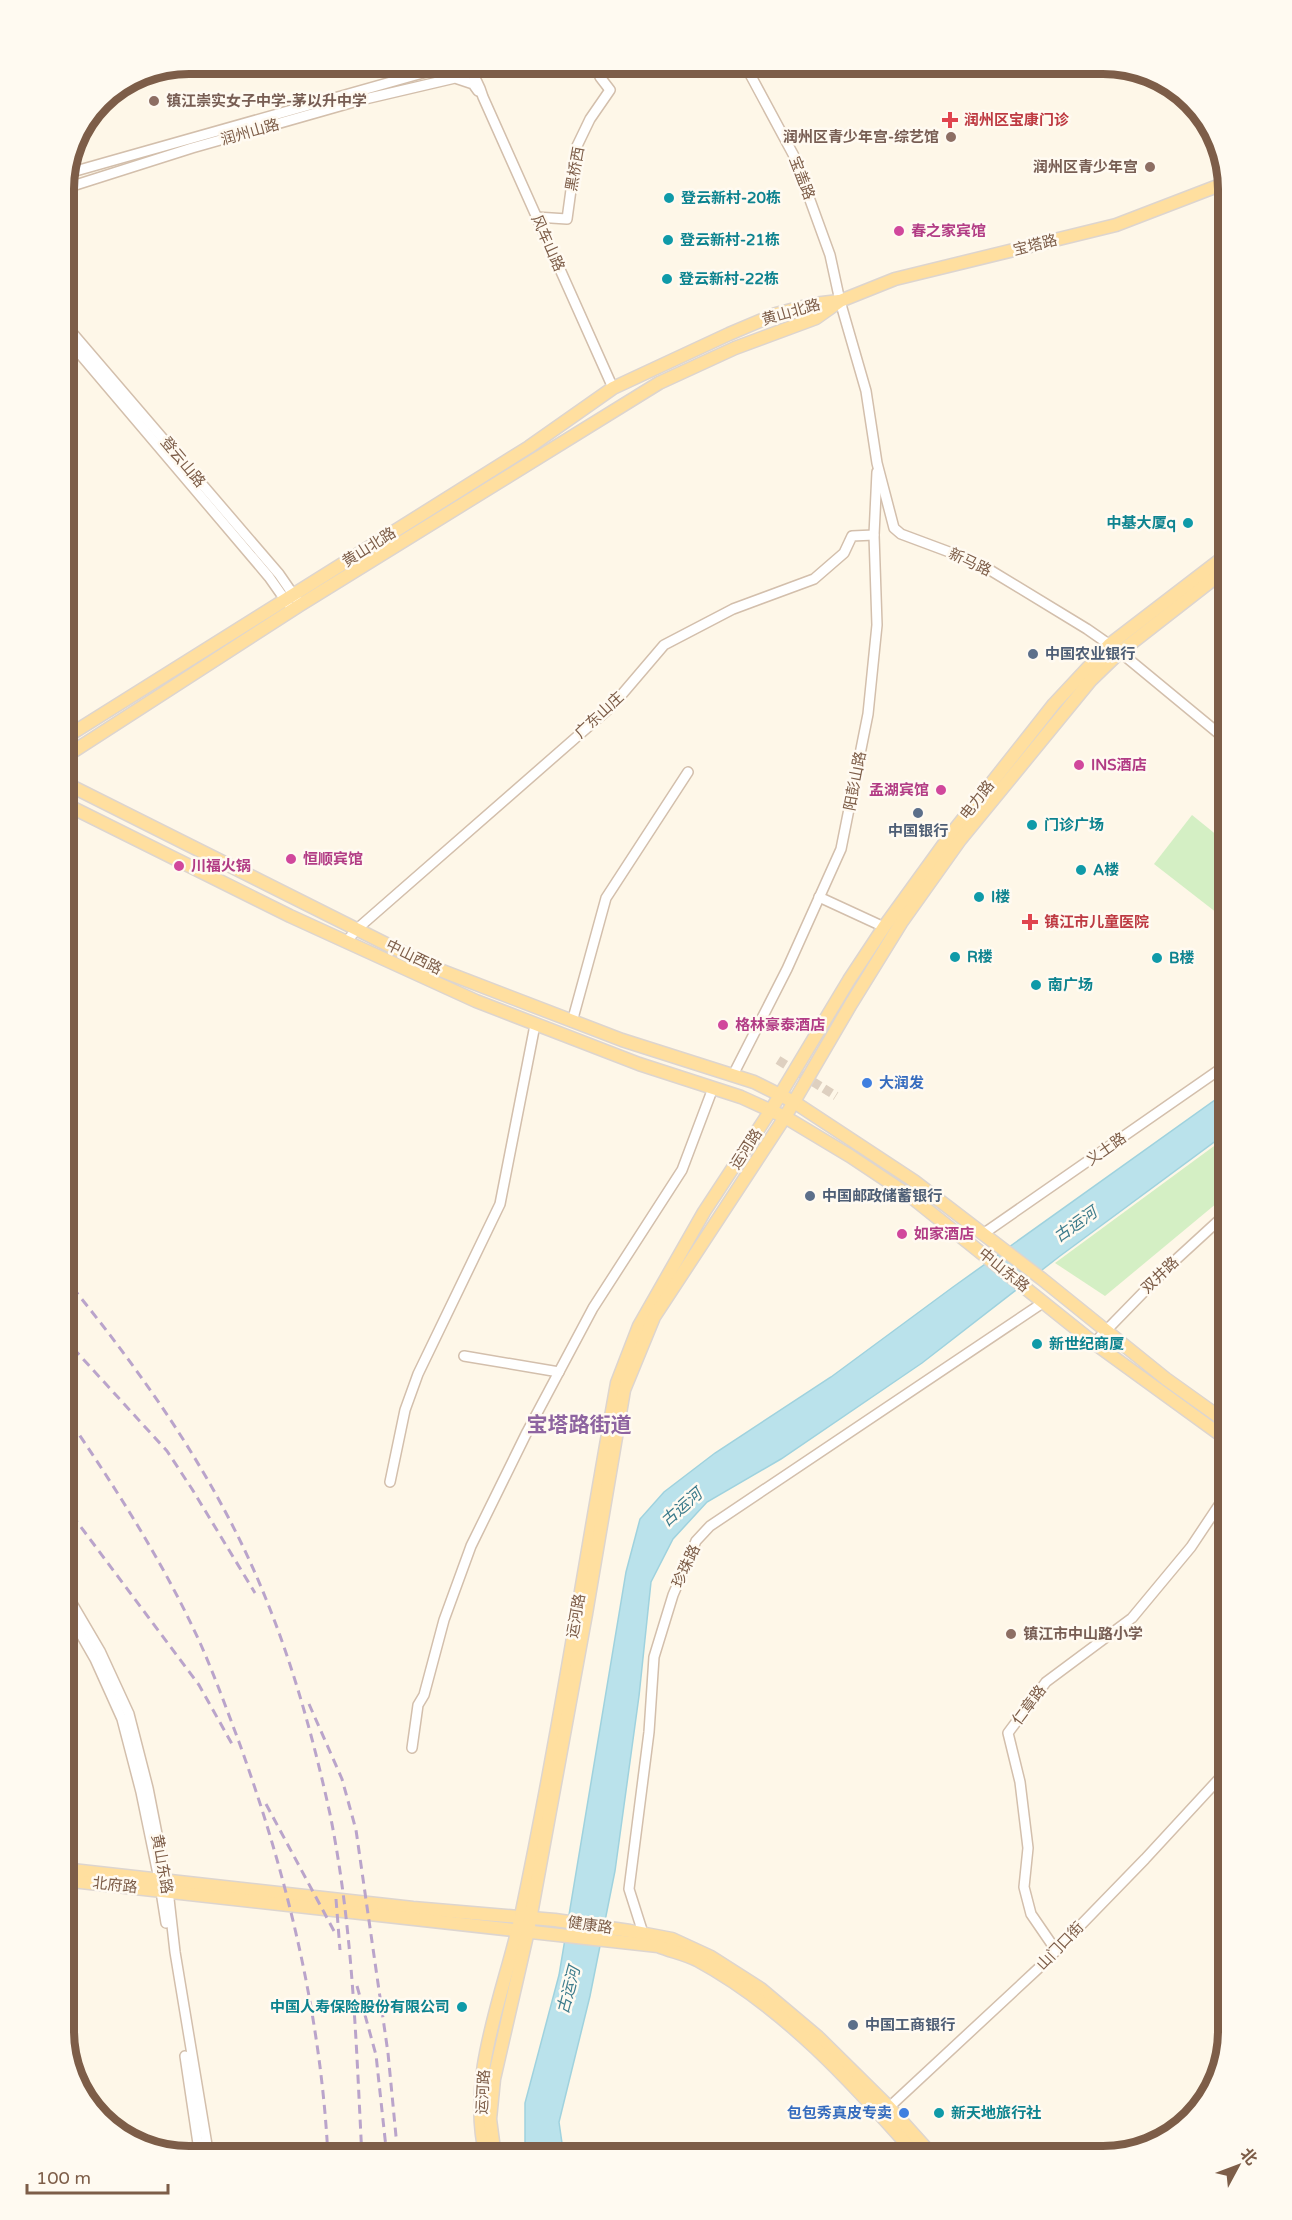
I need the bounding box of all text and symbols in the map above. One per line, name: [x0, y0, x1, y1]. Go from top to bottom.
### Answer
place label: 镇江崇实女子中学-茅以升中学: [166, 92, 367, 110]
marker: 镇江崇实女子中学-茅以升中学: [147, 94, 161, 108]
marker: 润州区宝康门诊: [941, 111, 959, 129]
place label: 润州区宝康门诊: [964, 111, 1070, 129]
street label: 润州山路: [219, 115, 281, 149]
place label: 润州区青少年宫-综艺馆: [783, 128, 939, 146]
marker: 润州区青少年宫-综艺馆: [944, 130, 958, 144]
street label: 黑桥西: [562, 145, 588, 193]
street label: 宝盖路: [786, 154, 818, 202]
place label: 润州区青少年宫: [1033, 158, 1138, 176]
marker: 润州区青少年宫: [1143, 160, 1157, 174]
place label: 登云新村-20栋: [681, 189, 781, 207]
marker: 登云新村-20栋: [662, 191, 676, 205]
street label: 风车山路: [528, 212, 568, 274]
place label: 春之家宾馆: [911, 222, 986, 240]
marker: 春之家宾馆: [892, 224, 906, 238]
place label: 登云新村-21栋: [680, 231, 780, 249]
street label: 宝塔路: [1011, 231, 1059, 259]
marker: 登云新村-21栋: [661, 233, 675, 247]
place label: 登云新村-22栋: [679, 270, 779, 288]
marker: 登云新村-22栋: [660, 272, 674, 286]
street label: 黄山北路: [760, 295, 822, 329]
street label: 登云山路: [157, 433, 209, 491]
place label: 中基大厦q: [1107, 514, 1176, 533]
marker: 中基大厦q: [1181, 516, 1195, 530]
street label: 黄山北路: [339, 523, 399, 571]
street label: 新马路: [946, 544, 994, 580]
place label: 中国农业银行: [1045, 645, 1135, 663]
marker: 中国农业银行: [1026, 647, 1040, 661]
street label: 广东山庄: [571, 688, 627, 742]
street label: 阳彭山路: [840, 750, 870, 812]
place label: INS酒店: [1091, 756, 1147, 774]
marker: INS酒店: [1072, 758, 1086, 772]
street label: 电力路: [956, 777, 998, 823]
place label: 孟湖宾馆: [869, 781, 929, 799]
marker: 孟湖宾馆: [934, 783, 948, 797]
marker: 中国银行: [911, 806, 925, 820]
place label: 门诊广场: [1044, 816, 1104, 834]
marker: 门诊广场: [1025, 818, 1039, 832]
place label: 中国银行: [888, 822, 948, 840]
place label: 恒顺宾馆: [303, 850, 363, 868]
marker: 恒顺宾馆: [284, 852, 298, 866]
place label: 川福火锅: [191, 857, 251, 875]
marker: 川福火锅: [172, 859, 186, 873]
place label: A楼: [1093, 861, 1119, 879]
marker: A楼: [1074, 863, 1088, 877]
place label: I楼: [991, 888, 1010, 906]
marker: I楼: [972, 890, 986, 904]
marker: 镇江市儿童医院: [1021, 913, 1039, 931]
place label: 镇江市儿童医院: [1044, 913, 1149, 931]
street label: 中山西路: [383, 936, 445, 978]
place label: R楼: [967, 948, 993, 966]
place label: B楼: [1169, 949, 1194, 967]
marker: R楼: [948, 950, 962, 964]
marker: B楼: [1150, 951, 1164, 965]
place label: 南广场: [1048, 976, 1093, 994]
marker: 南广场: [1029, 978, 1043, 992]
place label: 格林豪泰酒店: [735, 1016, 825, 1034]
marker: 格林豪泰酒店: [716, 1018, 730, 1032]
place label: 大润发: [879, 1074, 924, 1092]
marker: 大润发: [860, 1076, 874, 1090]
street label: 运河路: [726, 1125, 766, 1173]
street label: 义土路: [1082, 1129, 1130, 1169]
place label: 中国邮政储蓄银行: [822, 1187, 942, 1205]
marker: 中国邮政储蓄银行: [803, 1189, 817, 1203]
water label: 古运河: [1050, 1201, 1103, 1247]
place label: 如家酒店: [914, 1225, 974, 1243]
marker: 如家酒店: [895, 1227, 909, 1241]
street label: 中山东路: [975, 1244, 1033, 1296]
street label: 双井路: [1138, 1253, 1182, 1297]
place label: 新世纪商厦: [1049, 1335, 1124, 1353]
marker: 新世纪商厦: [1030, 1337, 1044, 1351]
district label: 宝塔路街道: [527, 1413, 632, 1438]
water label: 古运河: [657, 1482, 709, 1531]
street label: 珍珠路: [668, 1542, 704, 1590]
street label: 运河路: [563, 1592, 589, 1640]
place label: 镇江市中山路小学: [1023, 1625, 1143, 1643]
marker: 镇江市中山路小学: [1004, 1627, 1018, 1641]
street label: 仁章路: [1008, 1682, 1050, 1728]
street label: 黄山东路: [148, 1833, 176, 1895]
street label: 北府路: [92, 1874, 138, 1896]
street label: 健康路: [566, 1913, 614, 1937]
street label: 山门口街: [1033, 1918, 1087, 1974]
water label: 古运河: [553, 1962, 586, 2016]
place label: 中国人寿保险股份有限公司: [270, 1998, 450, 2016]
marker: 中国人寿保险股份有限公司: [455, 2000, 469, 2014]
place label: 中国工商银行: [865, 2016, 955, 2034]
marker: 中国工商银行: [846, 2018, 860, 2032]
street label: 运河路: [473, 2069, 493, 2115]
place label: 包包秀真皮专卖: [787, 2104, 892, 2122]
place label: 新天地旅行社: [951, 2104, 1041, 2122]
marker: 包包秀真皮专卖: [897, 2106, 911, 2120]
marker: 新天地旅行社: [932, 2106, 946, 2120]
north arrow: [1208, 2136, 1268, 2196]
text: 北: [1236, 2144, 1261, 2169]
scale bar: [27, 2157, 168, 2195]
text: 100 m: [36, 2167, 91, 2189]

